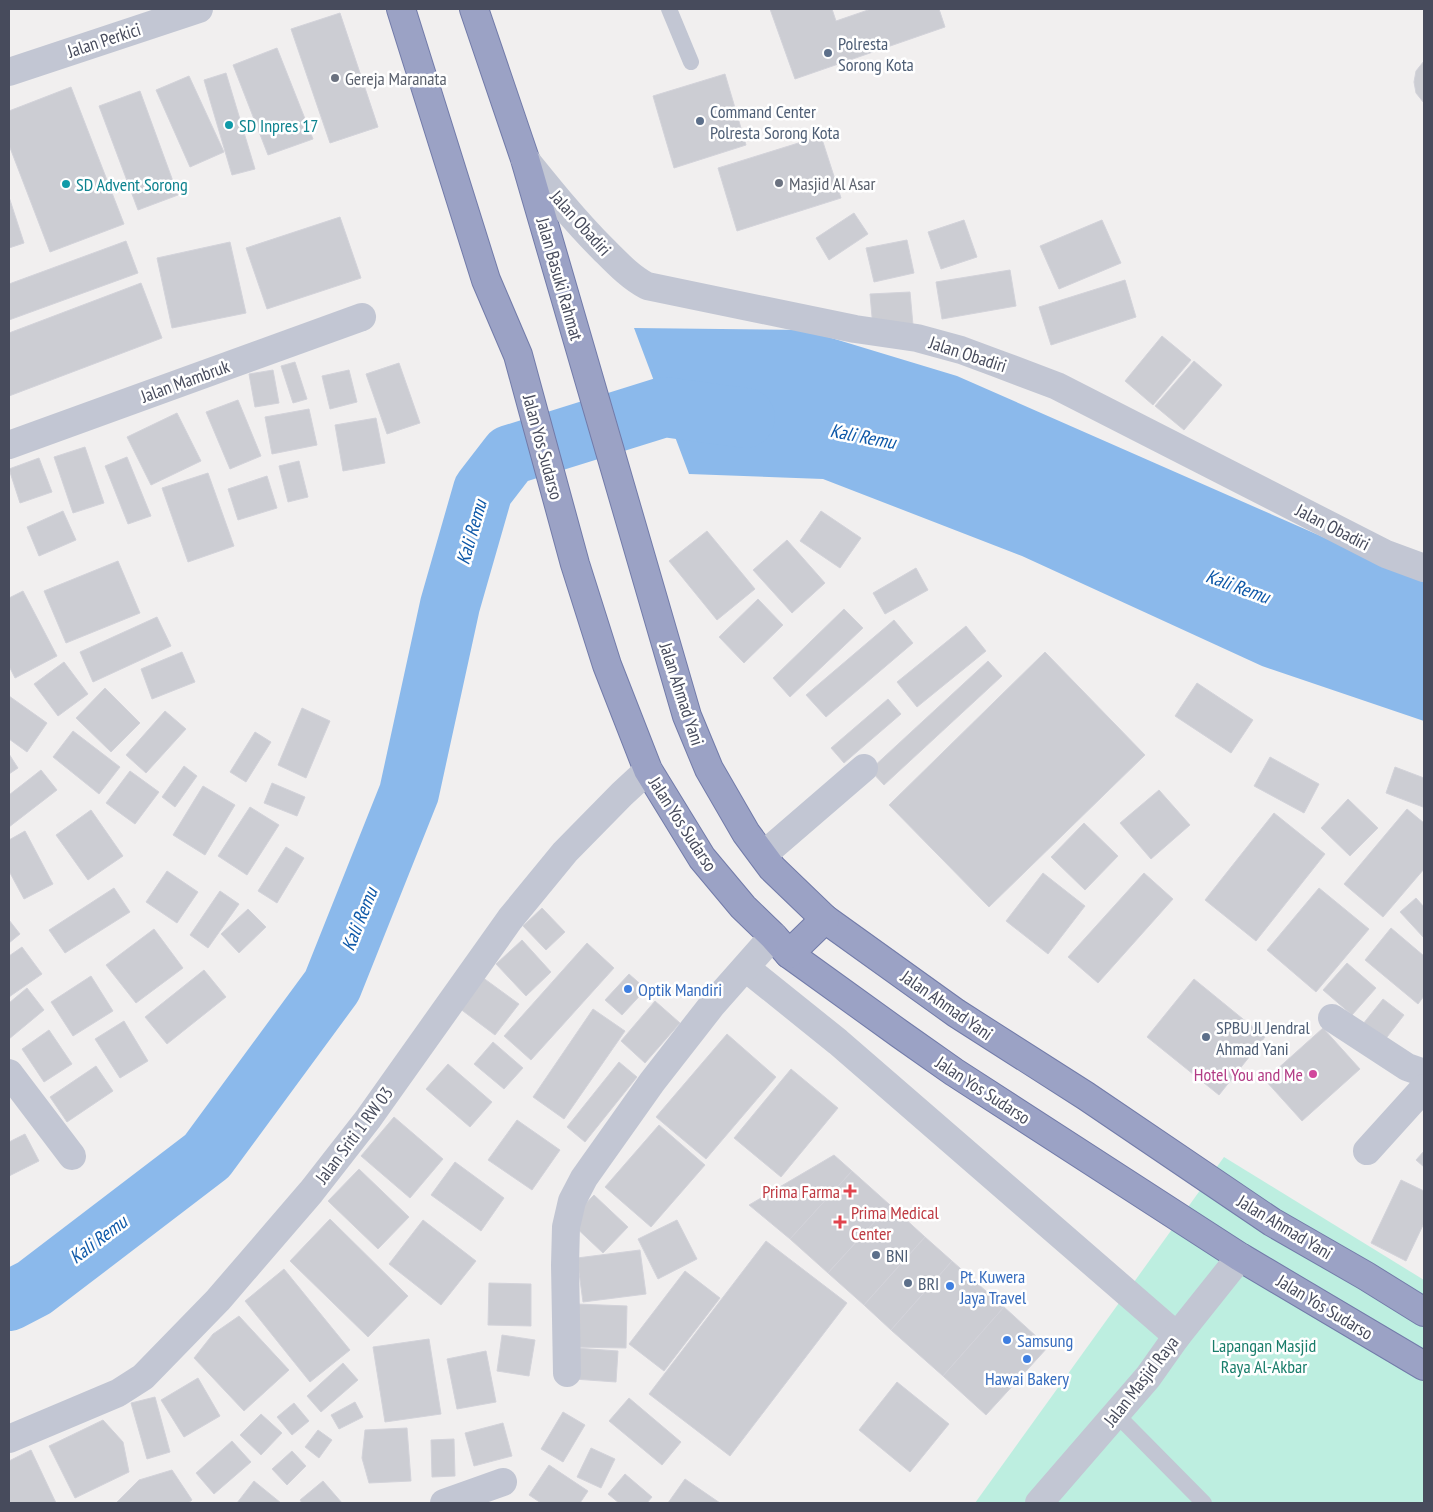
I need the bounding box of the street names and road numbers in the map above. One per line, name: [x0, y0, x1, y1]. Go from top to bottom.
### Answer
street label: Jalan Perkici: [63, 17, 144, 63]
street label: Jalan Obadiri: [545, 185, 616, 260]
street label: Jalan Basuki Rahmat: [531, 214, 589, 343]
street label: Jalan Obadiri: [925, 330, 1010, 377]
street label: Jalan Mambruk: [137, 354, 232, 408]
street label: Jalan Yos Sudarso: [518, 391, 568, 502]
street label: Jalan Obadiri: [1291, 498, 1374, 555]
street label: Jalan Ahmad Yani: [654, 639, 709, 748]
street label: Jalan Yos Sudarso: [643, 772, 722, 876]
street label: Jalan Ahmad Yani: [896, 964, 997, 1045]
street label: Jalan Yos Sudarso: [931, 1050, 1035, 1129]
street label: Jalan Sriti 1 RW 03: [309, 1082, 398, 1189]
street label: Jalan Ahmad Yani: [1232, 1189, 1337, 1264]
street label: Jalan Yos Sudarso: [1272, 1269, 1377, 1345]
street label: Jalan Masjid Raya: [1098, 1331, 1183, 1432]

